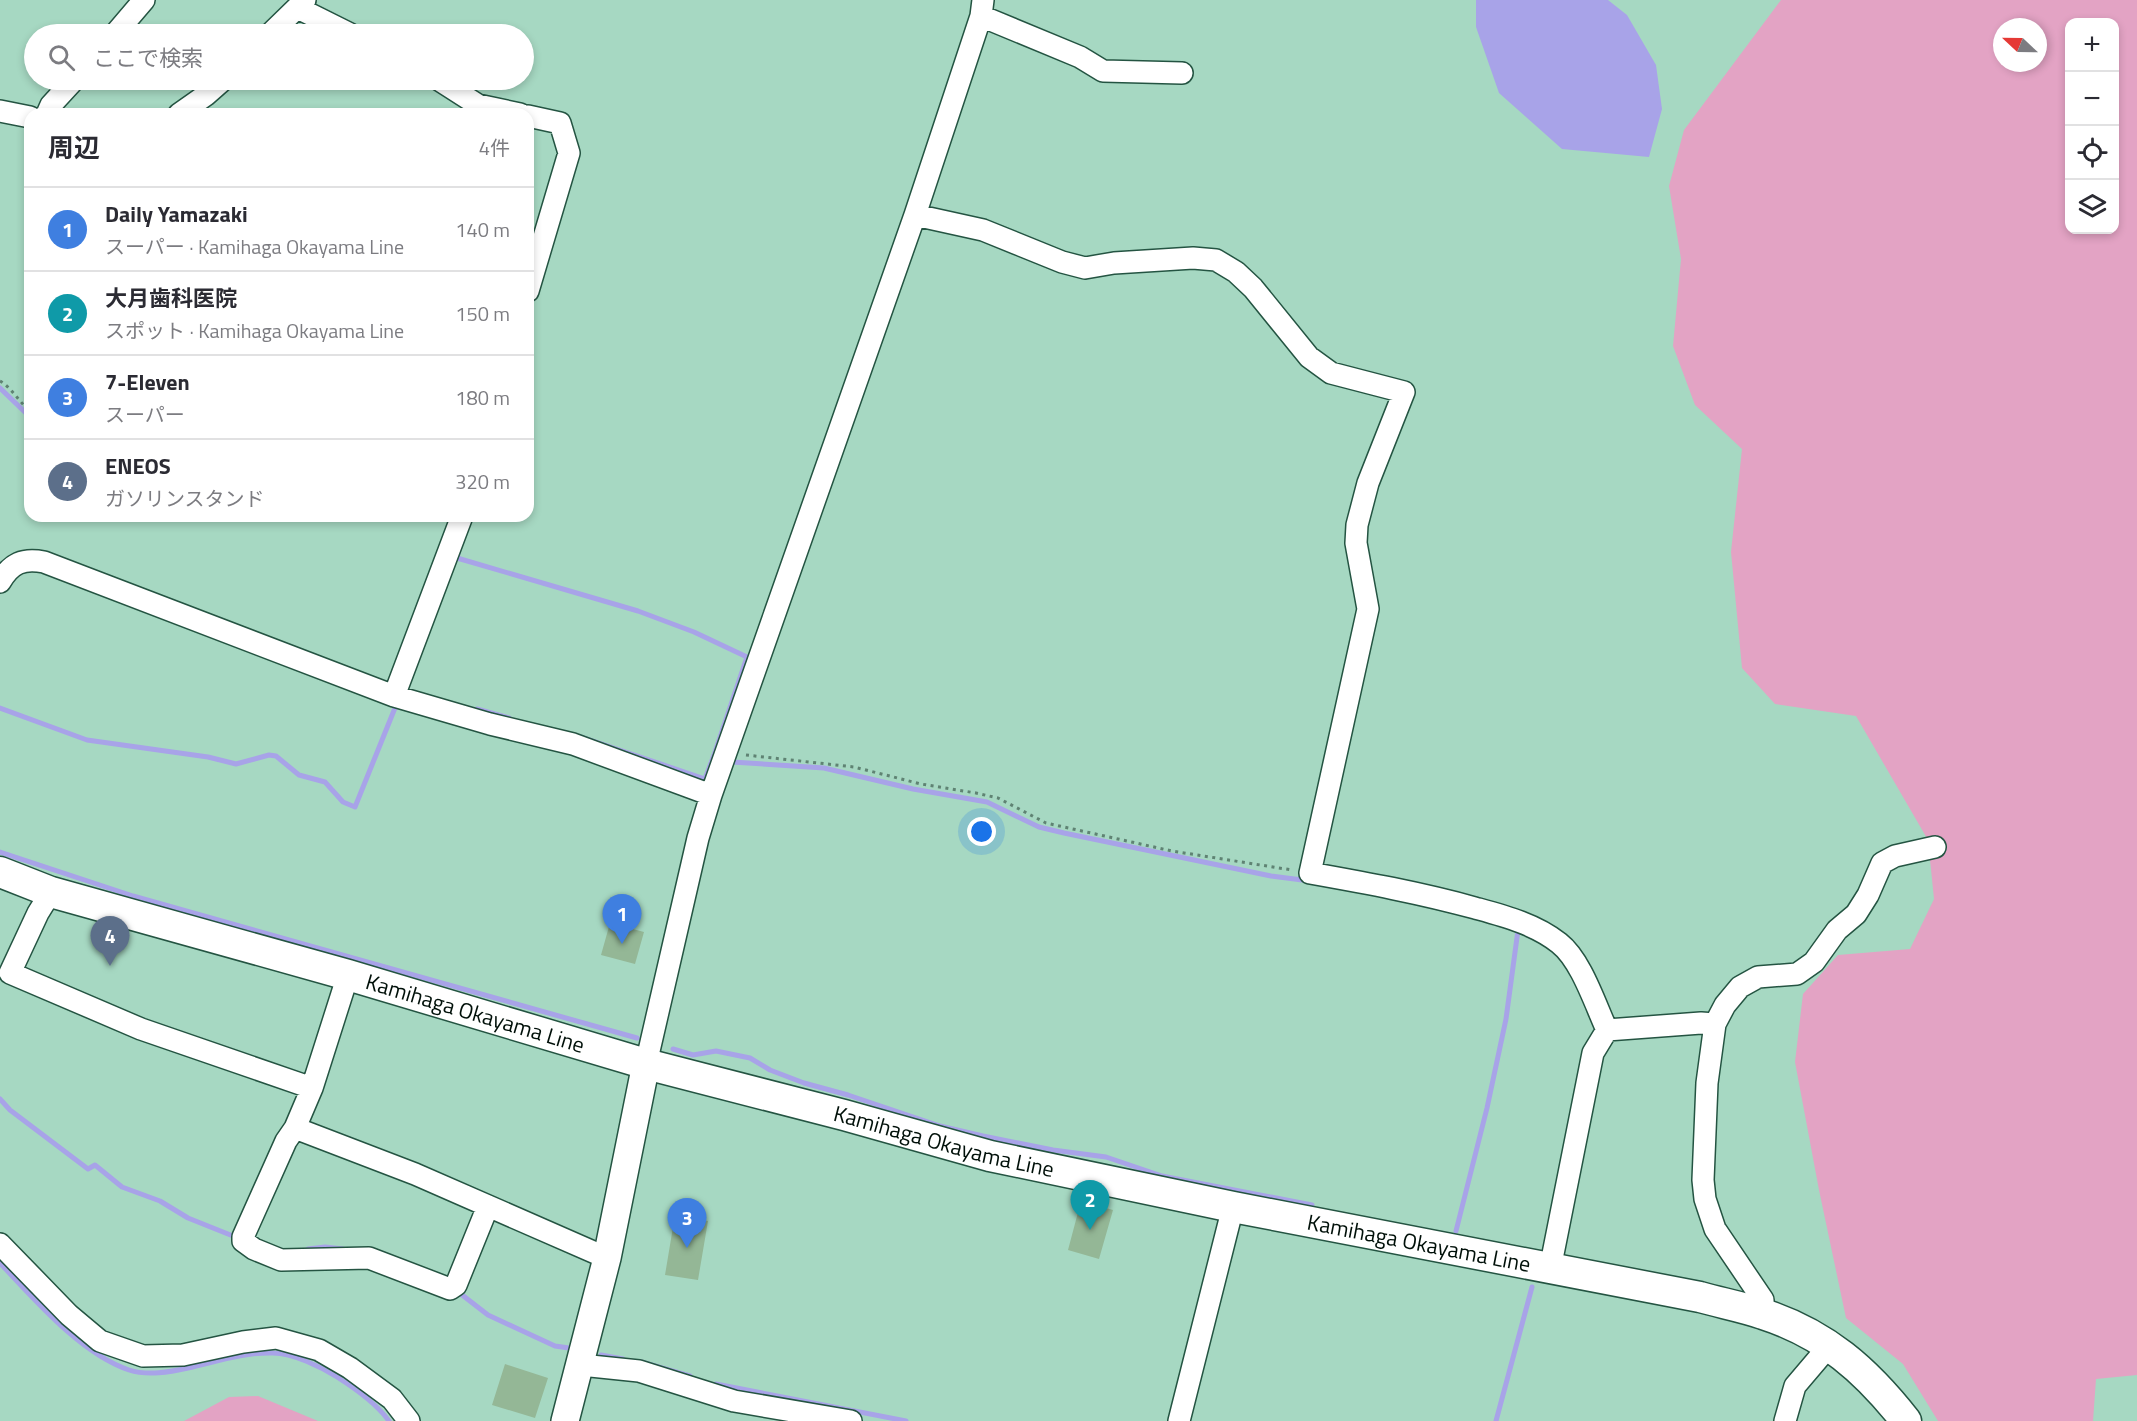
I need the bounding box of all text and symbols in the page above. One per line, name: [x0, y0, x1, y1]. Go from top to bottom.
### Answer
north arrow: [1993, 18, 2047, 72]
map controls: [2065, 18, 2119, 234]
button: +: [2065, 18, 2119, 72]
search box: [24, 24, 534, 90]
icon: search: [45, 41, 78, 74]
text: ここで検索: [93, 41, 203, 75]
button: −: [2065, 72, 2119, 126]
button: locate: [2065, 126, 2119, 180]
text: 周辺: [48, 128, 100, 167]
text: 4件: [479, 132, 510, 163]
button: layers: [2065, 180, 2119, 234]
text: Daily Yamazaki: [105, 197, 248, 231]
text: 1: [62, 214, 73, 245]
text: 140 m: [455, 214, 510, 245]
text: スーパー · Kamihaga Okayama Line: [105, 231, 404, 262]
text: 大月歯科医院: [105, 281, 237, 315]
text: 2: [62, 298, 73, 329]
text: 150 m: [455, 298, 510, 329]
text: スポット · Kamihaga Okayama Line: [105, 315, 404, 346]
text: 7-Eleven: [105, 365, 190, 399]
text: 3: [62, 382, 73, 413]
text: 180 m: [455, 382, 510, 413]
text: スーパー: [105, 399, 185, 430]
text: ENEOS: [105, 449, 171, 483]
text: 4: [62, 466, 73, 497]
text: 320 m: [455, 466, 510, 497]
text: ガソリンスタンド: [105, 483, 265, 514]
your location: [967, 817, 996, 846]
pin: 1: [602, 894, 642, 944]
pin: 4: [90, 916, 130, 966]
street label: Kamihaga Okayama Line: [362, 964, 589, 1062]
street label: Kamihaga Okayama Line: [830, 1096, 1057, 1186]
pin: 2: [1070, 1180, 1110, 1230]
pin: 3: [668, 1198, 706, 1248]
street label: Kamihaga Okayama Line: [1304, 1205, 1534, 1281]

